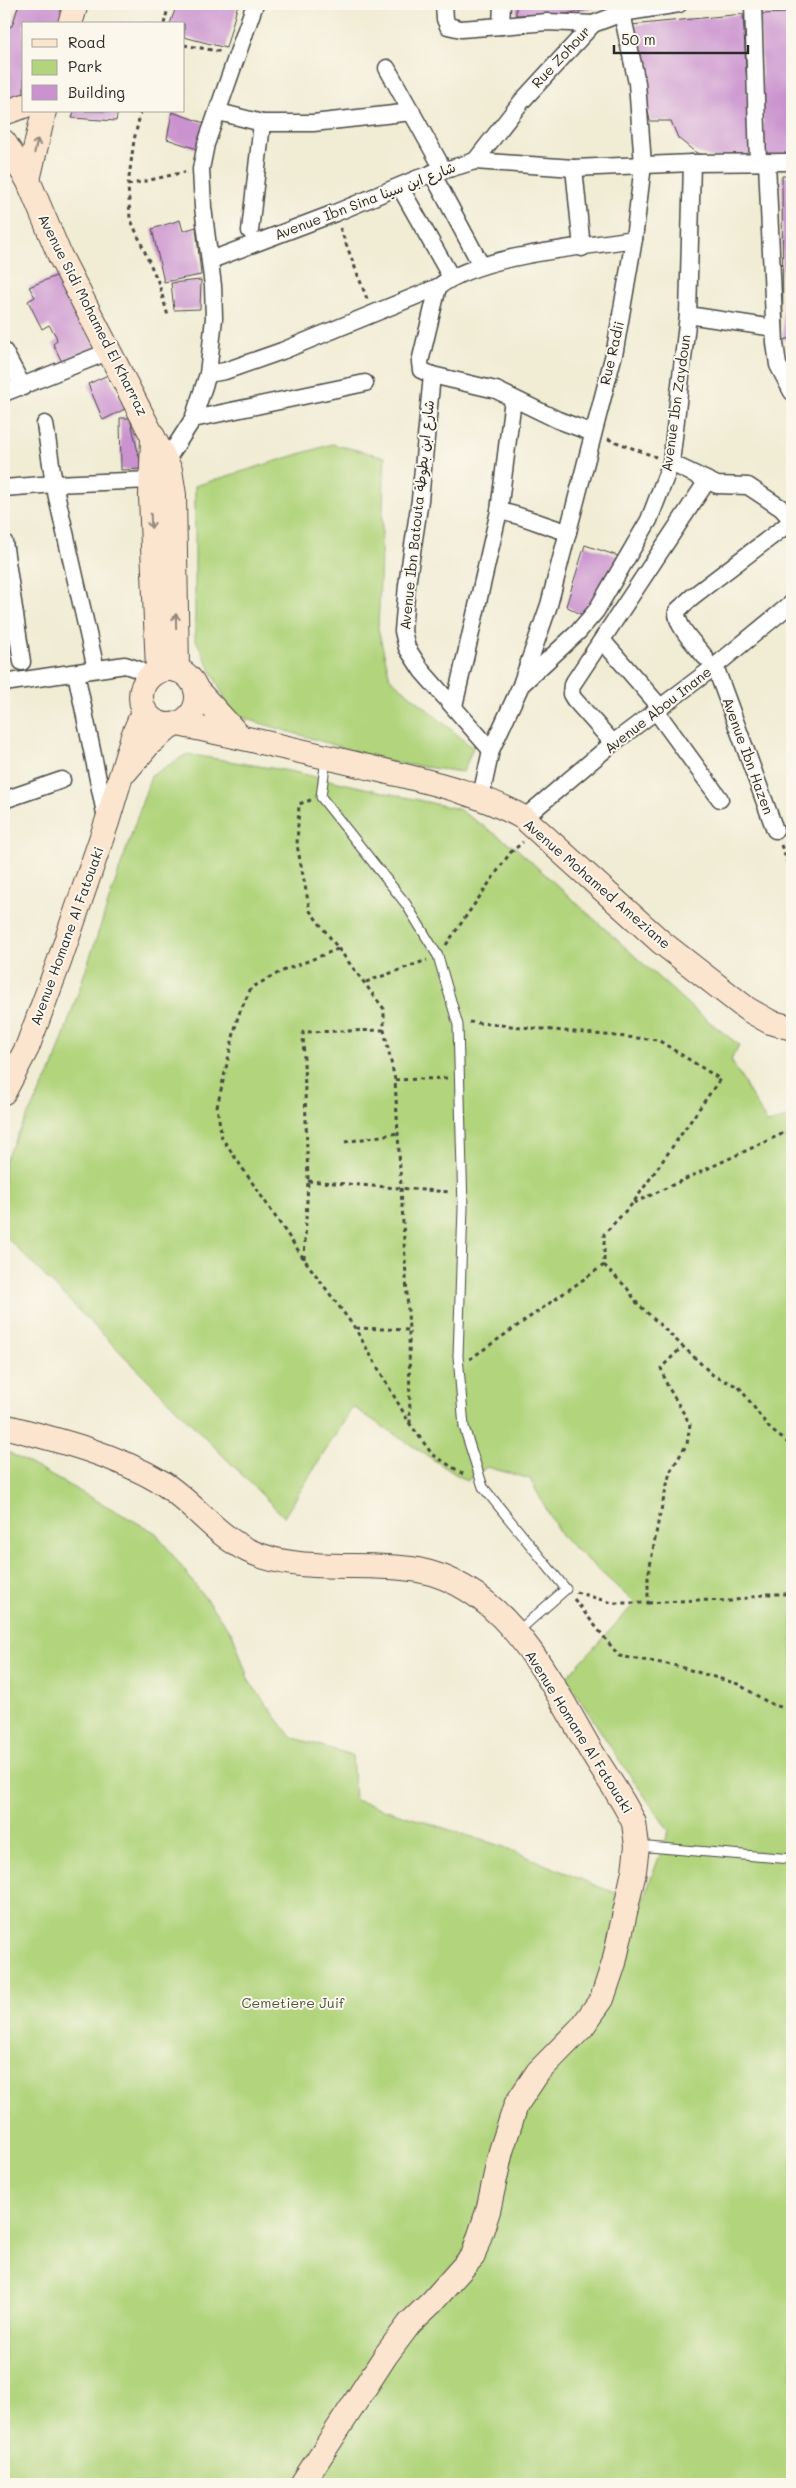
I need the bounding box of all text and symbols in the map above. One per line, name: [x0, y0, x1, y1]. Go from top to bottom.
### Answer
legend: [22, 22, 185, 112]
street label: Rue Zohour: [527, 22, 594, 92]
scale bar: [614, 22, 747, 54]
text: 50 m: [621, 29, 656, 49]
text: Road: [68, 32, 105, 52]
text: Park: [68, 56, 102, 76]
text: Building: [68, 82, 125, 102]
one-way arrow: [32, 138, 41, 154]
street label: Avenue Ibn Sina شارع ابن سينا: [272, 157, 458, 245]
street label: Avenue Sidi Mohamed El Kharraz: [34, 211, 153, 419]
street label: Rue Radii: [595, 319, 628, 387]
street label: Avenue Ibn Zaydoun: [656, 333, 695, 473]
street label: Avenue Ibn Batouta شارع ابن بطوطة: [395, 399, 439, 631]
one-way arrow: [147, 512, 156, 528]
one-way arrow: [171, 613, 181, 630]
street label: Avenue Abou Inane: [600, 662, 715, 757]
street label: Avenue Ibn Hazen: [718, 695, 778, 817]
street label: Avenue Mohamed Ameziane: [520, 814, 675, 953]
street label: Avenue Homane Al Fatouaki: [25, 844, 108, 1028]
street label: Avenue Homane Al Fatouaki: [521, 1647, 637, 1817]
park label: Cemetiere Juif: [242, 1993, 345, 2012]

